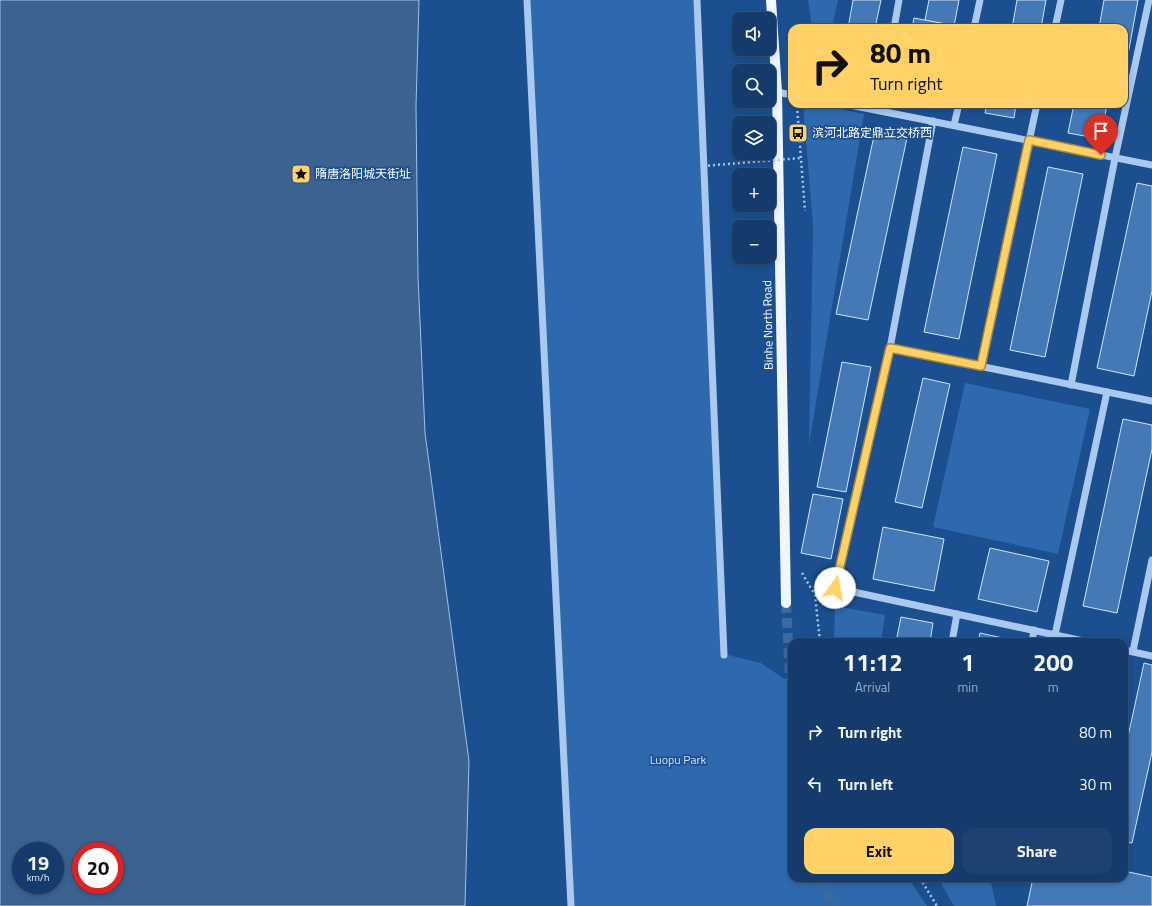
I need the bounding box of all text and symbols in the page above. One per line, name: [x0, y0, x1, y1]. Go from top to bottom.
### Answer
map controls: [732, 12, 776, 264]
button: sound: [732, 12, 776, 56]
text: 80 m: [870, 31, 931, 74]
icon: right: [804, 40, 856, 92]
button: search: [732, 64, 776, 108]
text: Turn right: [870, 70, 943, 97]
pin: [1084, 114, 1118, 155]
button: layers: [732, 116, 776, 160]
icon: arrive: [1090, 120, 1112, 142]
bus stop icon: 滨河北路定鼎立交桥西: [787, 122, 809, 144]
place label: 滨河北路定鼎立交桥西: [812, 123, 932, 142]
place icon: 隋唐洛阳城天街址: [290, 163, 312, 185]
place label: 隋唐洛阳城天街址: [315, 164, 411, 183]
button: +: [732, 168, 776, 212]
button: −: [732, 220, 776, 264]
street label: Binhe North Road: [757, 280, 778, 370]
position arrow: [814, 567, 856, 609]
text: 11:12: [843, 644, 903, 680]
text: 1: [961, 644, 975, 680]
text: 200: [1033, 644, 1073, 680]
text: Arrival: [855, 677, 890, 697]
text: min: [957, 677, 978, 697]
text: m: [1048, 677, 1059, 697]
icon: right: [804, 721, 826, 743]
text: Turn right: [838, 721, 902, 744]
text: 80 m: [1079, 721, 1112, 744]
park label: Luopu Park: [650, 750, 707, 769]
icon: left: [804, 773, 826, 795]
text: Turn left: [838, 773, 893, 796]
text: 30 m: [1079, 773, 1112, 796]
button: Exit: [804, 828, 954, 874]
button: Share: [962, 828, 1112, 874]
speed limit sign: 20: [72, 842, 124, 894]
text: 19: [27, 847, 49, 878]
text: km/h: [27, 870, 49, 885]

